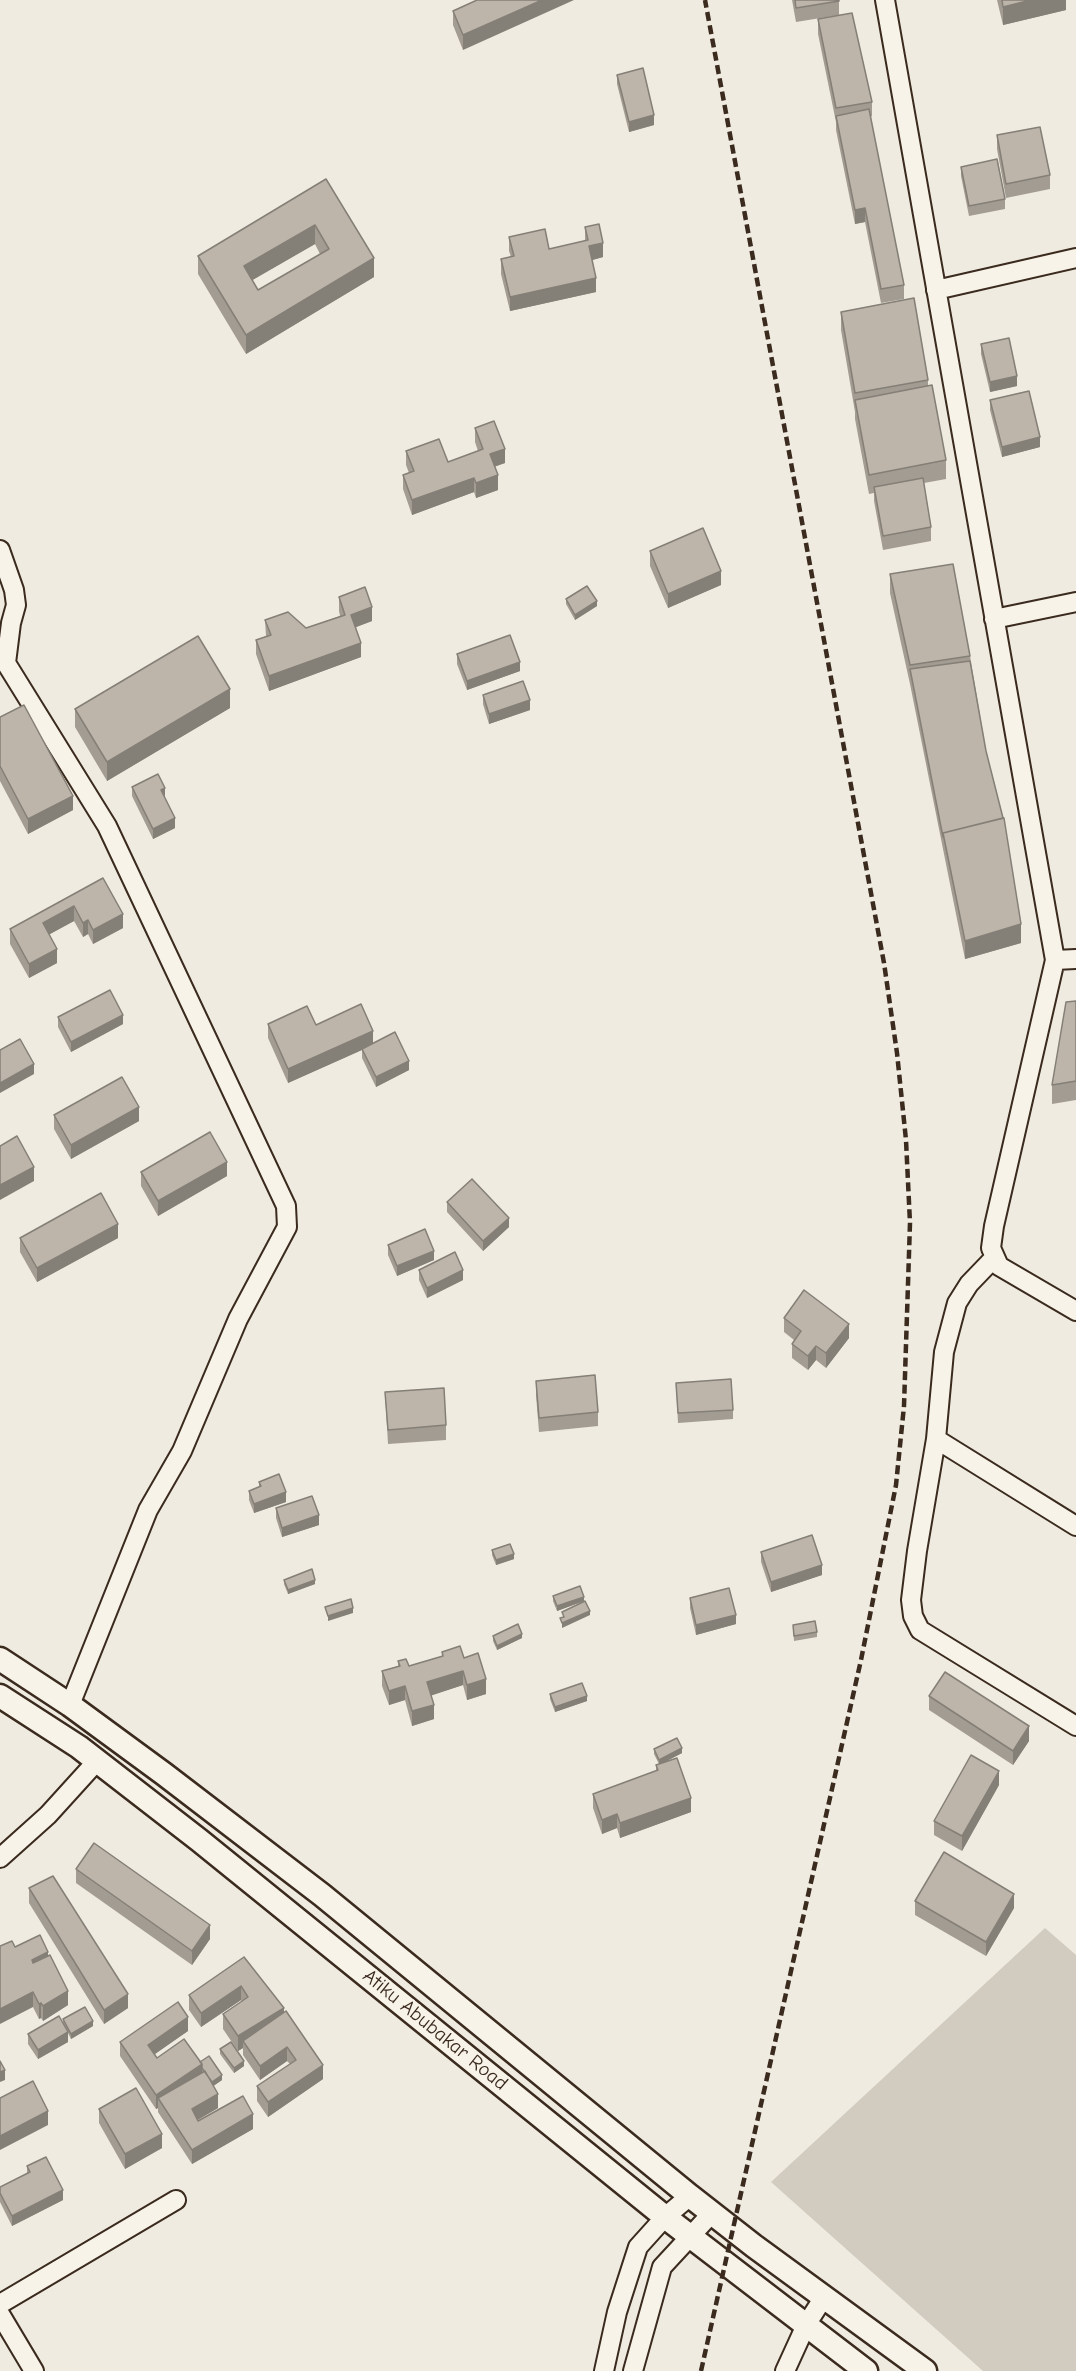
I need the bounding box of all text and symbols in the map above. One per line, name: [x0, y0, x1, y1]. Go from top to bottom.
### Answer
street label: Atiku Abubakar Road: [358, 1964, 512, 2096]

